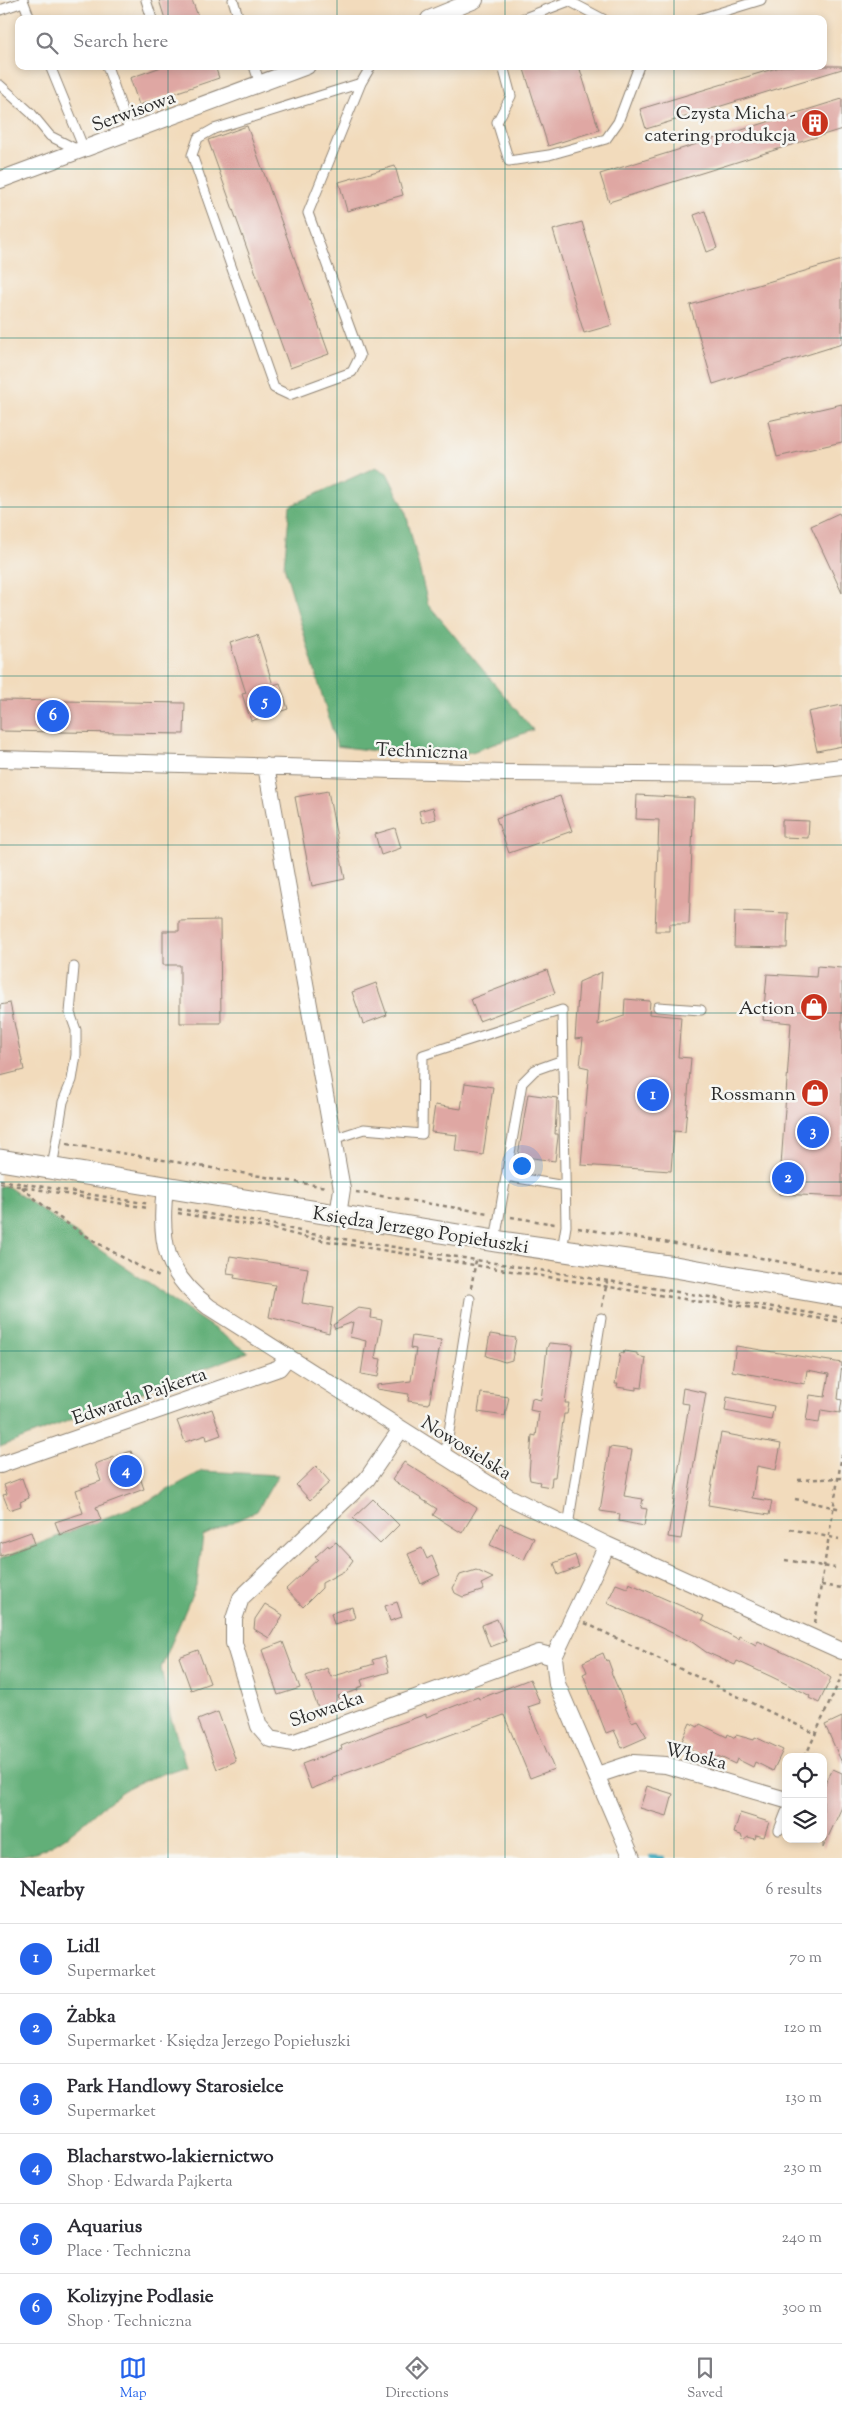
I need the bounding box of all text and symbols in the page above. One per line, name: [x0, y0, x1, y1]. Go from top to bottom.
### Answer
search box: [15, 15, 827, 70]
icon: search: [33, 29, 61, 57]
text: Search here: [73, 29, 168, 56]
street label: Serwisowa: [88, 85, 180, 140]
place label: Czysta Micha - catering produkcja: [645, 101, 796, 150]
building icon: Czysta Micha - catering produkcja: [800, 108, 830, 138]
pin: 5: [249, 683, 281, 721]
pin: 6: [37, 697, 69, 735]
street label: Techniczna: [375, 737, 469, 768]
shop icon: Action: [799, 992, 829, 1022]
place label: Action: [739, 996, 795, 1023]
pin: 1: [637, 1076, 669, 1114]
shop icon: Rossmann: [800, 1078, 830, 1108]
place label: Rossmann: [711, 1082, 796, 1109]
pin: 3: [797, 1113, 829, 1151]
your location: [509, 1153, 535, 1179]
pin: 2: [772, 1159, 804, 1197]
street label: Księdza Jerzego Popiełuszki: [310, 1201, 531, 1262]
street label: Edwarda Pajkerta: [69, 1362, 211, 1433]
street label: Nowosielska: [415, 1411, 516, 1488]
pin: 4: [110, 1452, 142, 1490]
street label: Słowacka: [286, 1685, 368, 1736]
street label: Włoska: [661, 1737, 730, 1778]
map controls: [782, 1753, 827, 1843]
button: locate: [782, 1753, 827, 1798]
button: layers: [782, 1798, 827, 1843]
text: Nearby: [20, 1876, 85, 1906]
text: 6 results: [766, 1879, 822, 1902]
text: Lidl: [67, 1934, 100, 1961]
text: 1: [33, 1947, 39, 1970]
text: 70 m: [789, 1947, 822, 1970]
text: Supermarket: [67, 1961, 156, 1984]
text: Żabka: [67, 2004, 116, 2031]
text: 2: [32, 2017, 40, 2040]
text: 120 m: [784, 2017, 822, 2040]
text: Supermarket · Księdza Jerzego Popiełuszki: [67, 2031, 351, 2054]
text: Park Handlowy Starosielce: [67, 2074, 284, 2101]
text: 3: [33, 2087, 39, 2110]
text: 130 m: [785, 2087, 822, 2110]
text: Supermarket: [67, 2101, 156, 2124]
text: Blacharstwo-lakiernictwo: [67, 2144, 274, 2171]
text: 4: [32, 2157, 40, 2180]
text: 230 m: [783, 2157, 822, 2180]
text: Shop · Edwarda Pajkerta: [67, 2171, 233, 2194]
text: Aquarius: [67, 2214, 142, 2241]
text: 5: [33, 2227, 39, 2250]
text: 240 m: [781, 2227, 822, 2250]
text: Place · Techniczna: [67, 2241, 191, 2264]
text: Kolizyjne Podlasie: [67, 2284, 214, 2311]
text: 6: [32, 2297, 40, 2320]
text: 300 m: [782, 2297, 822, 2320]
text: Shop · Techniczna: [67, 2311, 192, 2334]
tab: Map: [119, 2354, 147, 2404]
tab: Directions: [385, 2354, 449, 2404]
tab: Saved: [687, 2354, 723, 2404]

